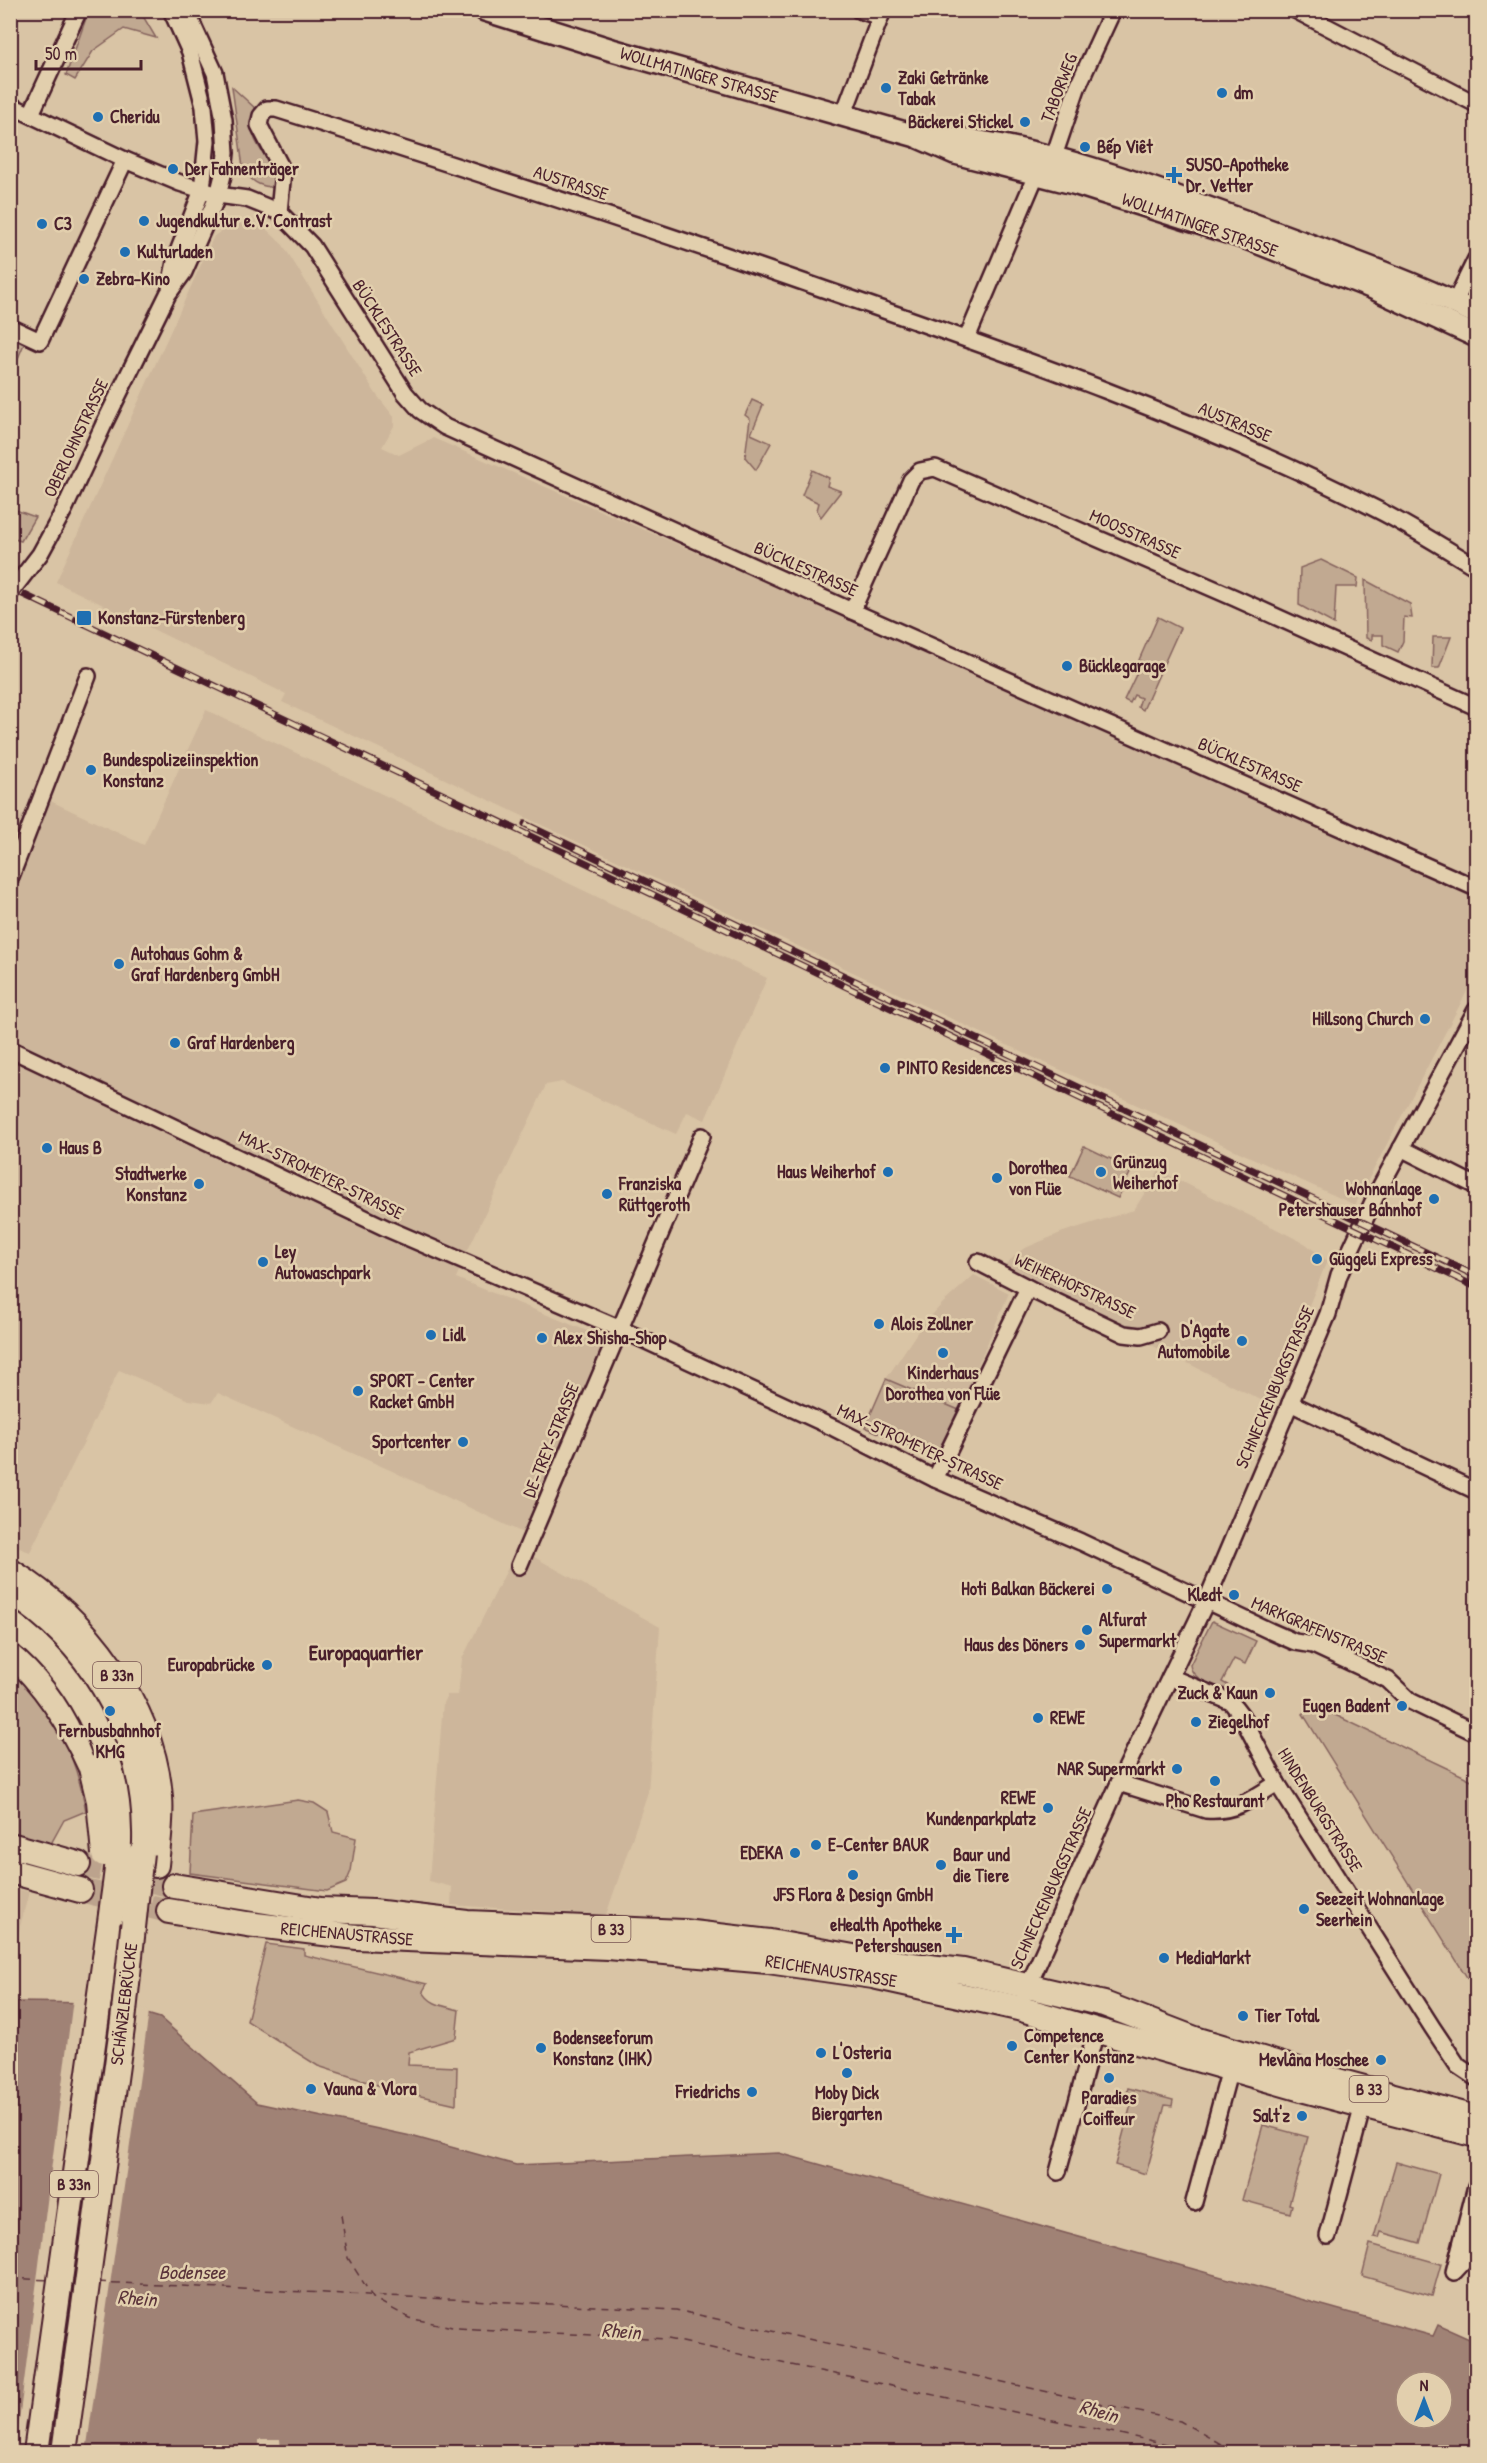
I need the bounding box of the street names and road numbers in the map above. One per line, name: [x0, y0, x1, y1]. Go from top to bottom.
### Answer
street label: WOLLMATINGER STRASSE: [617, 40, 781, 109]
street label: TABORWEG: [1034, 49, 1083, 126]
street label: AUSTRASSE: [531, 159, 612, 206]
street label: WOLLMATINGER STRASSE: [1119, 186, 1281, 263]
street label: BÜCKLESTRASSE: [347, 274, 428, 381]
street label: OBERLOHNSTRASSE: [37, 374, 114, 501]
street label: AUSTRASSE: [1195, 395, 1275, 448]
street label: MOOSSTRASSE: [1086, 502, 1185, 565]
street label: BÜCKLESTRASSE: [750, 535, 862, 603]
street label: BÜCKLESTRASSE: [1194, 731, 1306, 799]
street label: MAX-STROMEYER-STRASSE: [235, 1124, 408, 1225]
street label: WEIHERHOFSTRASSE: [1011, 1247, 1140, 1325]
street label: SCHNECKENBURGSTRASSE: [1229, 1301, 1320, 1472]
street label: DE-TREY-STRASSE: [516, 1379, 585, 1501]
street label: MAX-STROMEYER-STRASSE: [833, 1397, 1007, 1496]
street label: MARKGRAFENSTRASSE: [1248, 1590, 1391, 1669]
road number: B 33n: [93, 1662, 141, 1688]
street label: HINDENBURGSTRASSE: [1272, 1743, 1369, 1877]
street label: SCHNECKENBURGSTRASSE: [1004, 1803, 1098, 1973]
street label: REICHENAUSTRASSE: [280, 1915, 414, 1952]
road number: B 33: [592, 1916, 630, 1942]
street label: SCHÄNZLEBRÜCKE: [104, 1941, 143, 2067]
street label: REICHENAUSTRASSE: [763, 1948, 899, 1993]
road number: B 33: [1350, 2076, 1388, 2102]
road number: B 33n: [50, 2171, 98, 2197]

